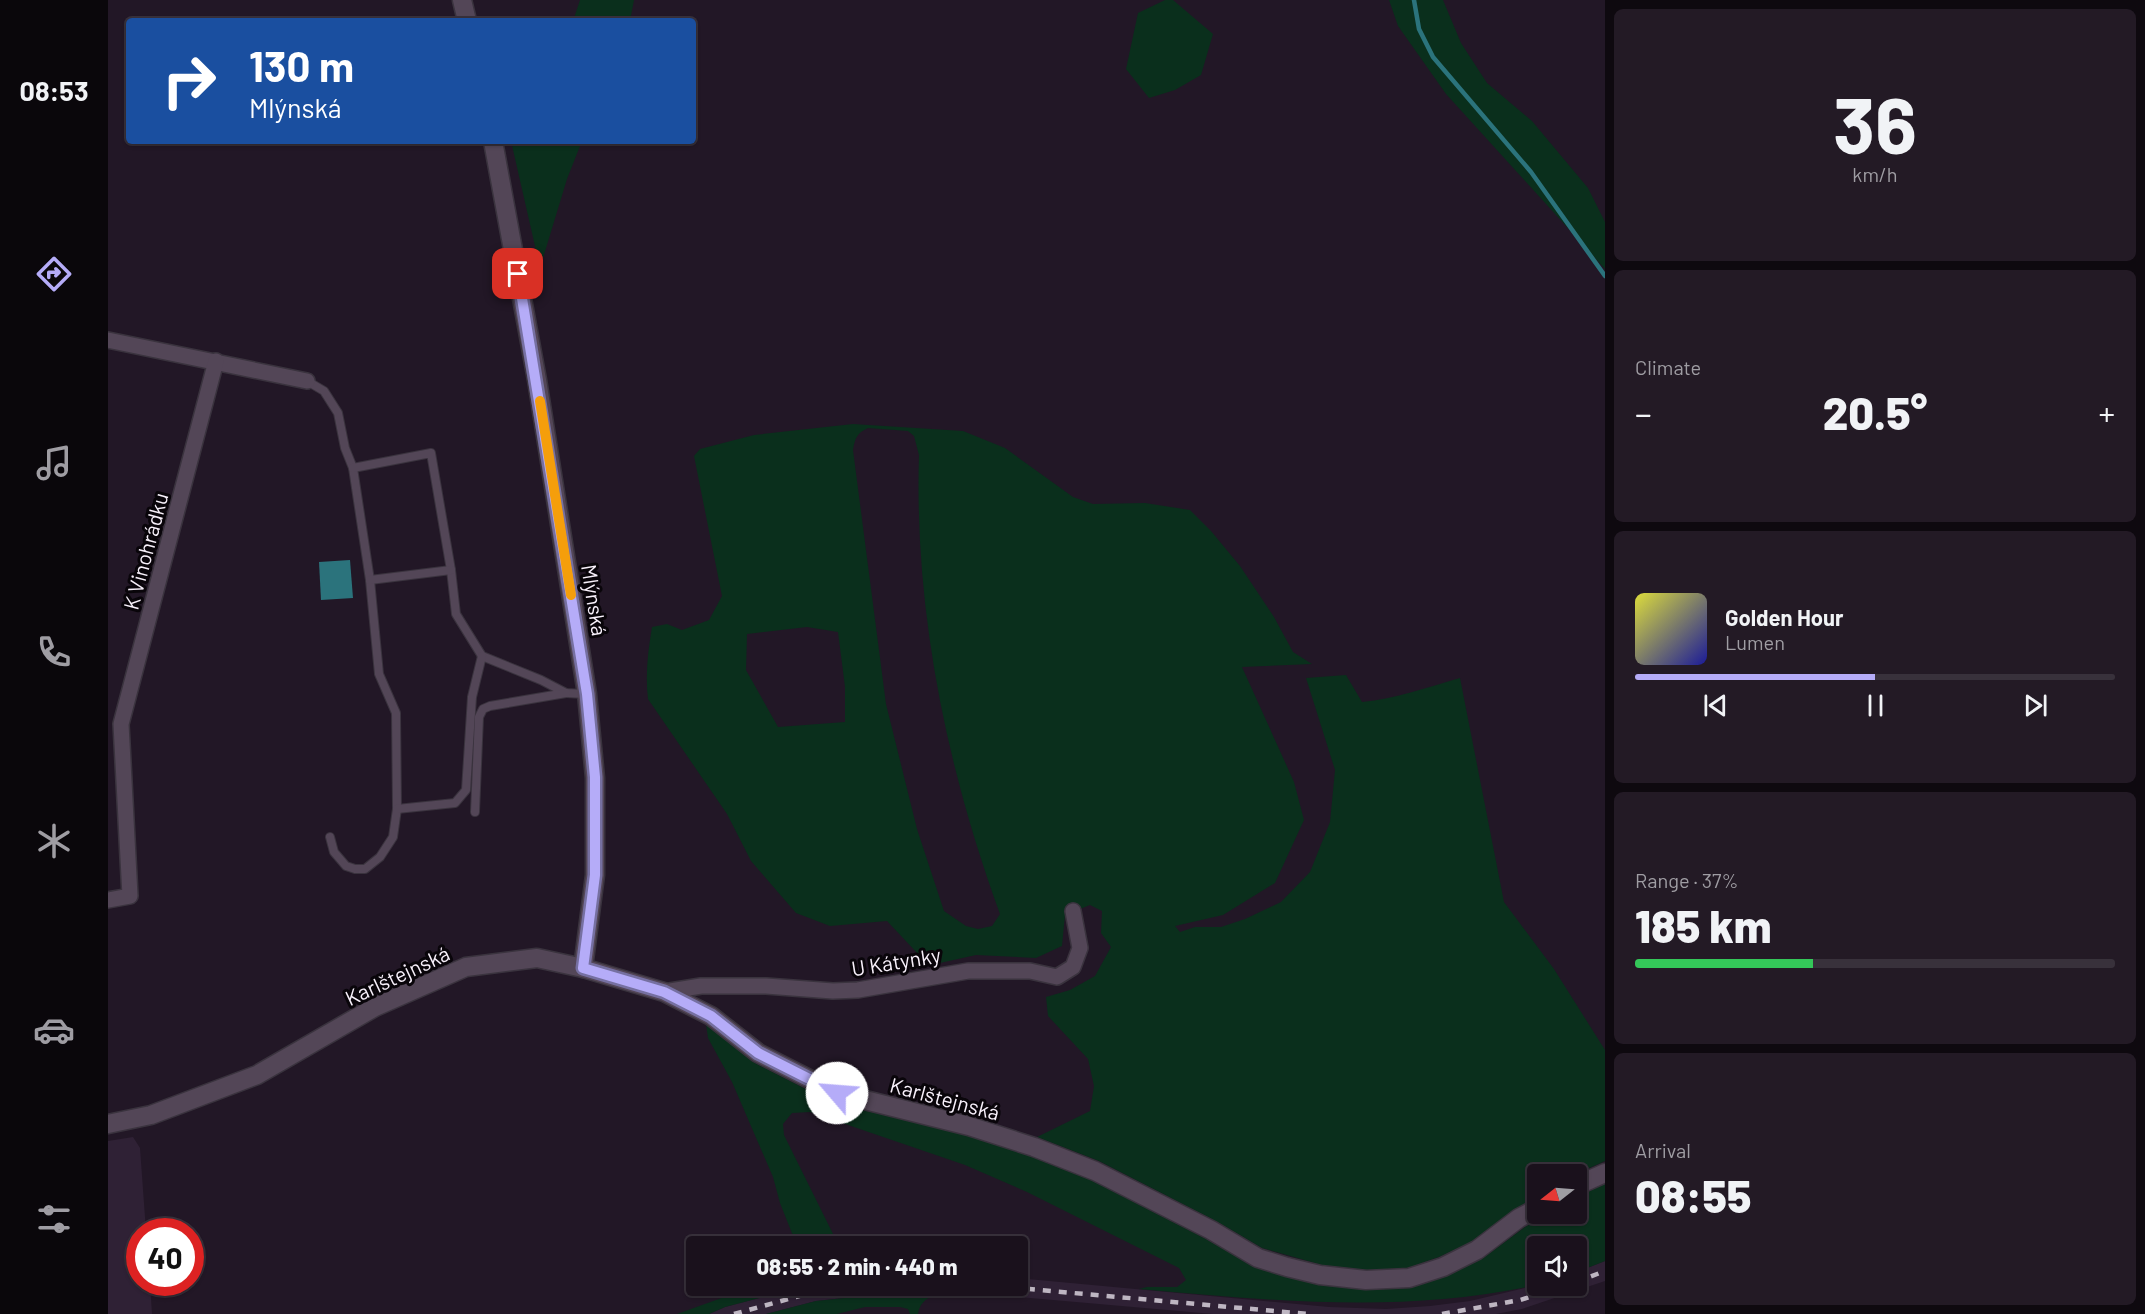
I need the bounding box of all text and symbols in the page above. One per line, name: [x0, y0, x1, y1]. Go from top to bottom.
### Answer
text: 130 m: [249, 40, 354, 90]
icon: right: [150, 42, 228, 120]
text: 08:53: [20, 74, 88, 106]
text: 36: [1833, 76, 1917, 170]
text: Mlýnská: [249, 91, 342, 123]
text: km/h: [1852, 162, 1898, 186]
pin: [492, 248, 543, 299]
icon: directions: [33, 253, 75, 295]
icon: arrive: [501, 257, 534, 290]
text: Climate: [1635, 355, 1701, 379]
text: 20.5°: [1823, 385, 1927, 439]
text: −: [1635, 393, 1652, 433]
text: +: [2099, 393, 2115, 433]
icon: music: [33, 442, 75, 484]
street label: K Vinohrádku: [117, 490, 173, 612]
street label: Mlýnská: [577, 562, 613, 638]
text: Golden Hour: [1725, 604, 1843, 630]
text: Lumen: [1725, 630, 1785, 654]
icon: phone: [33, 631, 75, 673]
icon: previous: [1699, 689, 1732, 722]
icon: pause: [1859, 689, 1892, 722]
icon: next: [2019, 689, 2052, 722]
icon: climate: [33, 820, 75, 862]
text: Range · 37%: [1635, 868, 1739, 892]
text: 185 km: [1635, 898, 1772, 952]
street label: Karlštejnská: [341, 940, 453, 1010]
street label: U Kátynky: [850, 942, 943, 980]
icon: car: [33, 1009, 75, 1051]
position arrow: [805, 1061, 869, 1125]
street label: Karlštejnská: [888, 1071, 1002, 1125]
text: Arrival: [1635, 1138, 1691, 1162]
north arrow: [1527, 1164, 1587, 1224]
map controls: [1527, 1164, 1587, 1296]
text: 08:55: [1635, 1168, 1751, 1222]
icon: filters: [33, 1198, 75, 1240]
speed limit sign: 40: [126, 1218, 204, 1296]
button: sound: [1527, 1236, 1587, 1296]
text: 08:55 · 2 min · 440 m: [756, 1253, 958, 1279]

